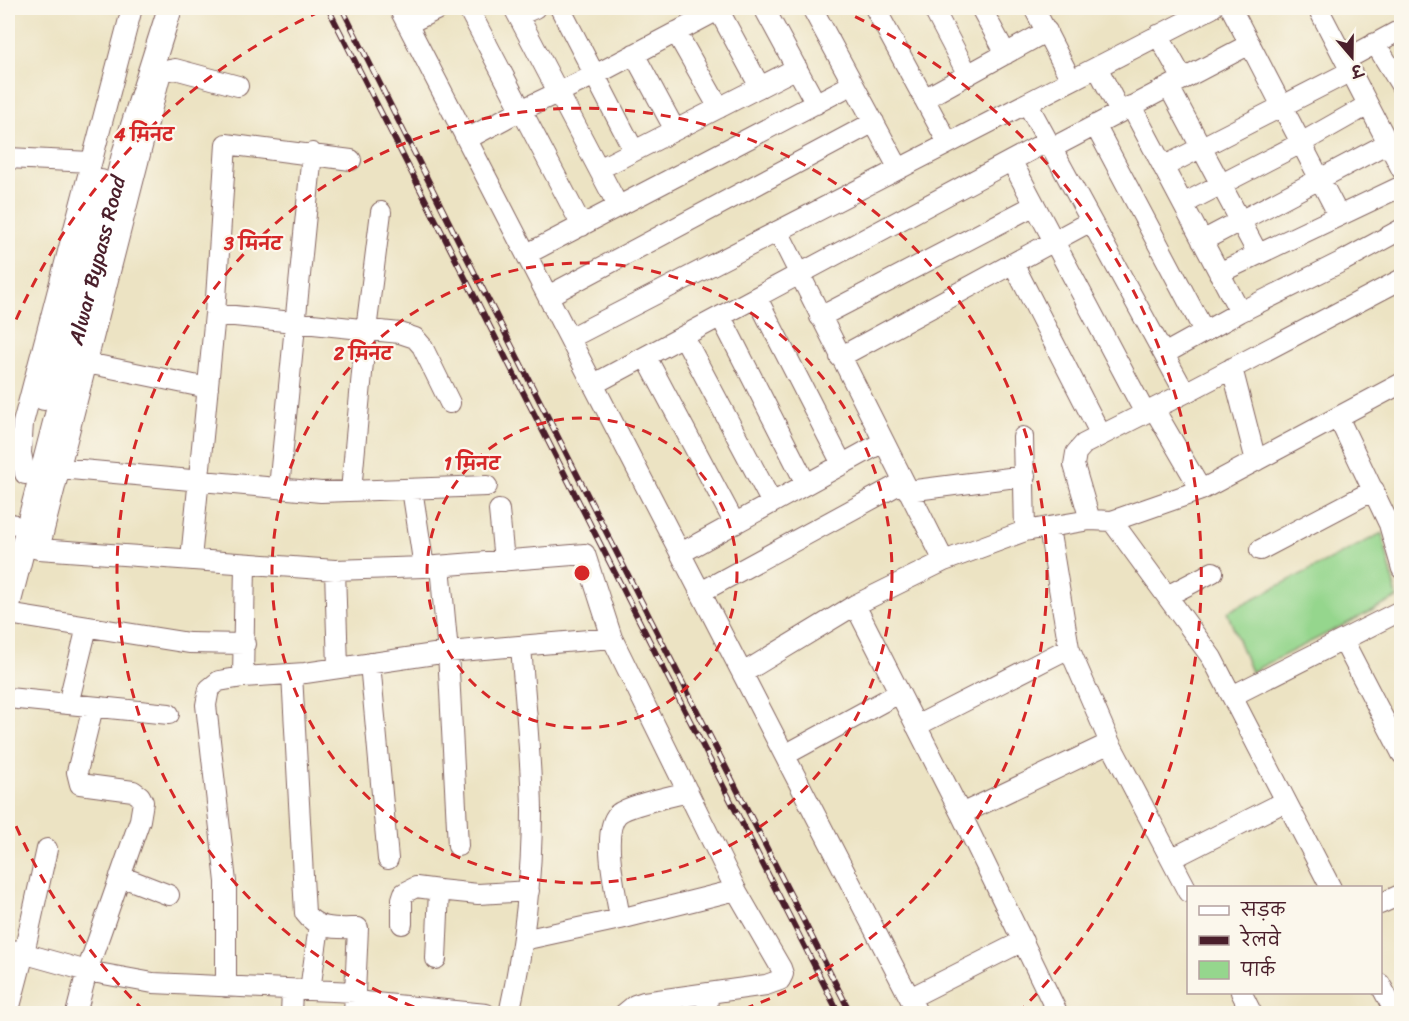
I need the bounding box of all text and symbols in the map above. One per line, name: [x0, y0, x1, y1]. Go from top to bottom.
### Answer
north arrow: [1322, 27, 1382, 87]
text: उ: [1346, 54, 1369, 87]
text: 4 मिनट: [113, 119, 176, 151]
street label: Alwar Bypass Road: [57, 170, 137, 350]
text: 3 मिनट: [223, 228, 284, 260]
text: 2 मिनट: [333, 338, 395, 370]
text: 1 मिनट: [444, 448, 502, 480]
centre of rings: [572, 563, 592, 583]
legend: [1187, 886, 1382, 994]
text: सड़क: [1240, 894, 1286, 926]
text: रेलवे: [1239, 924, 1282, 956]
text: पार्क: [1240, 954, 1276, 986]

